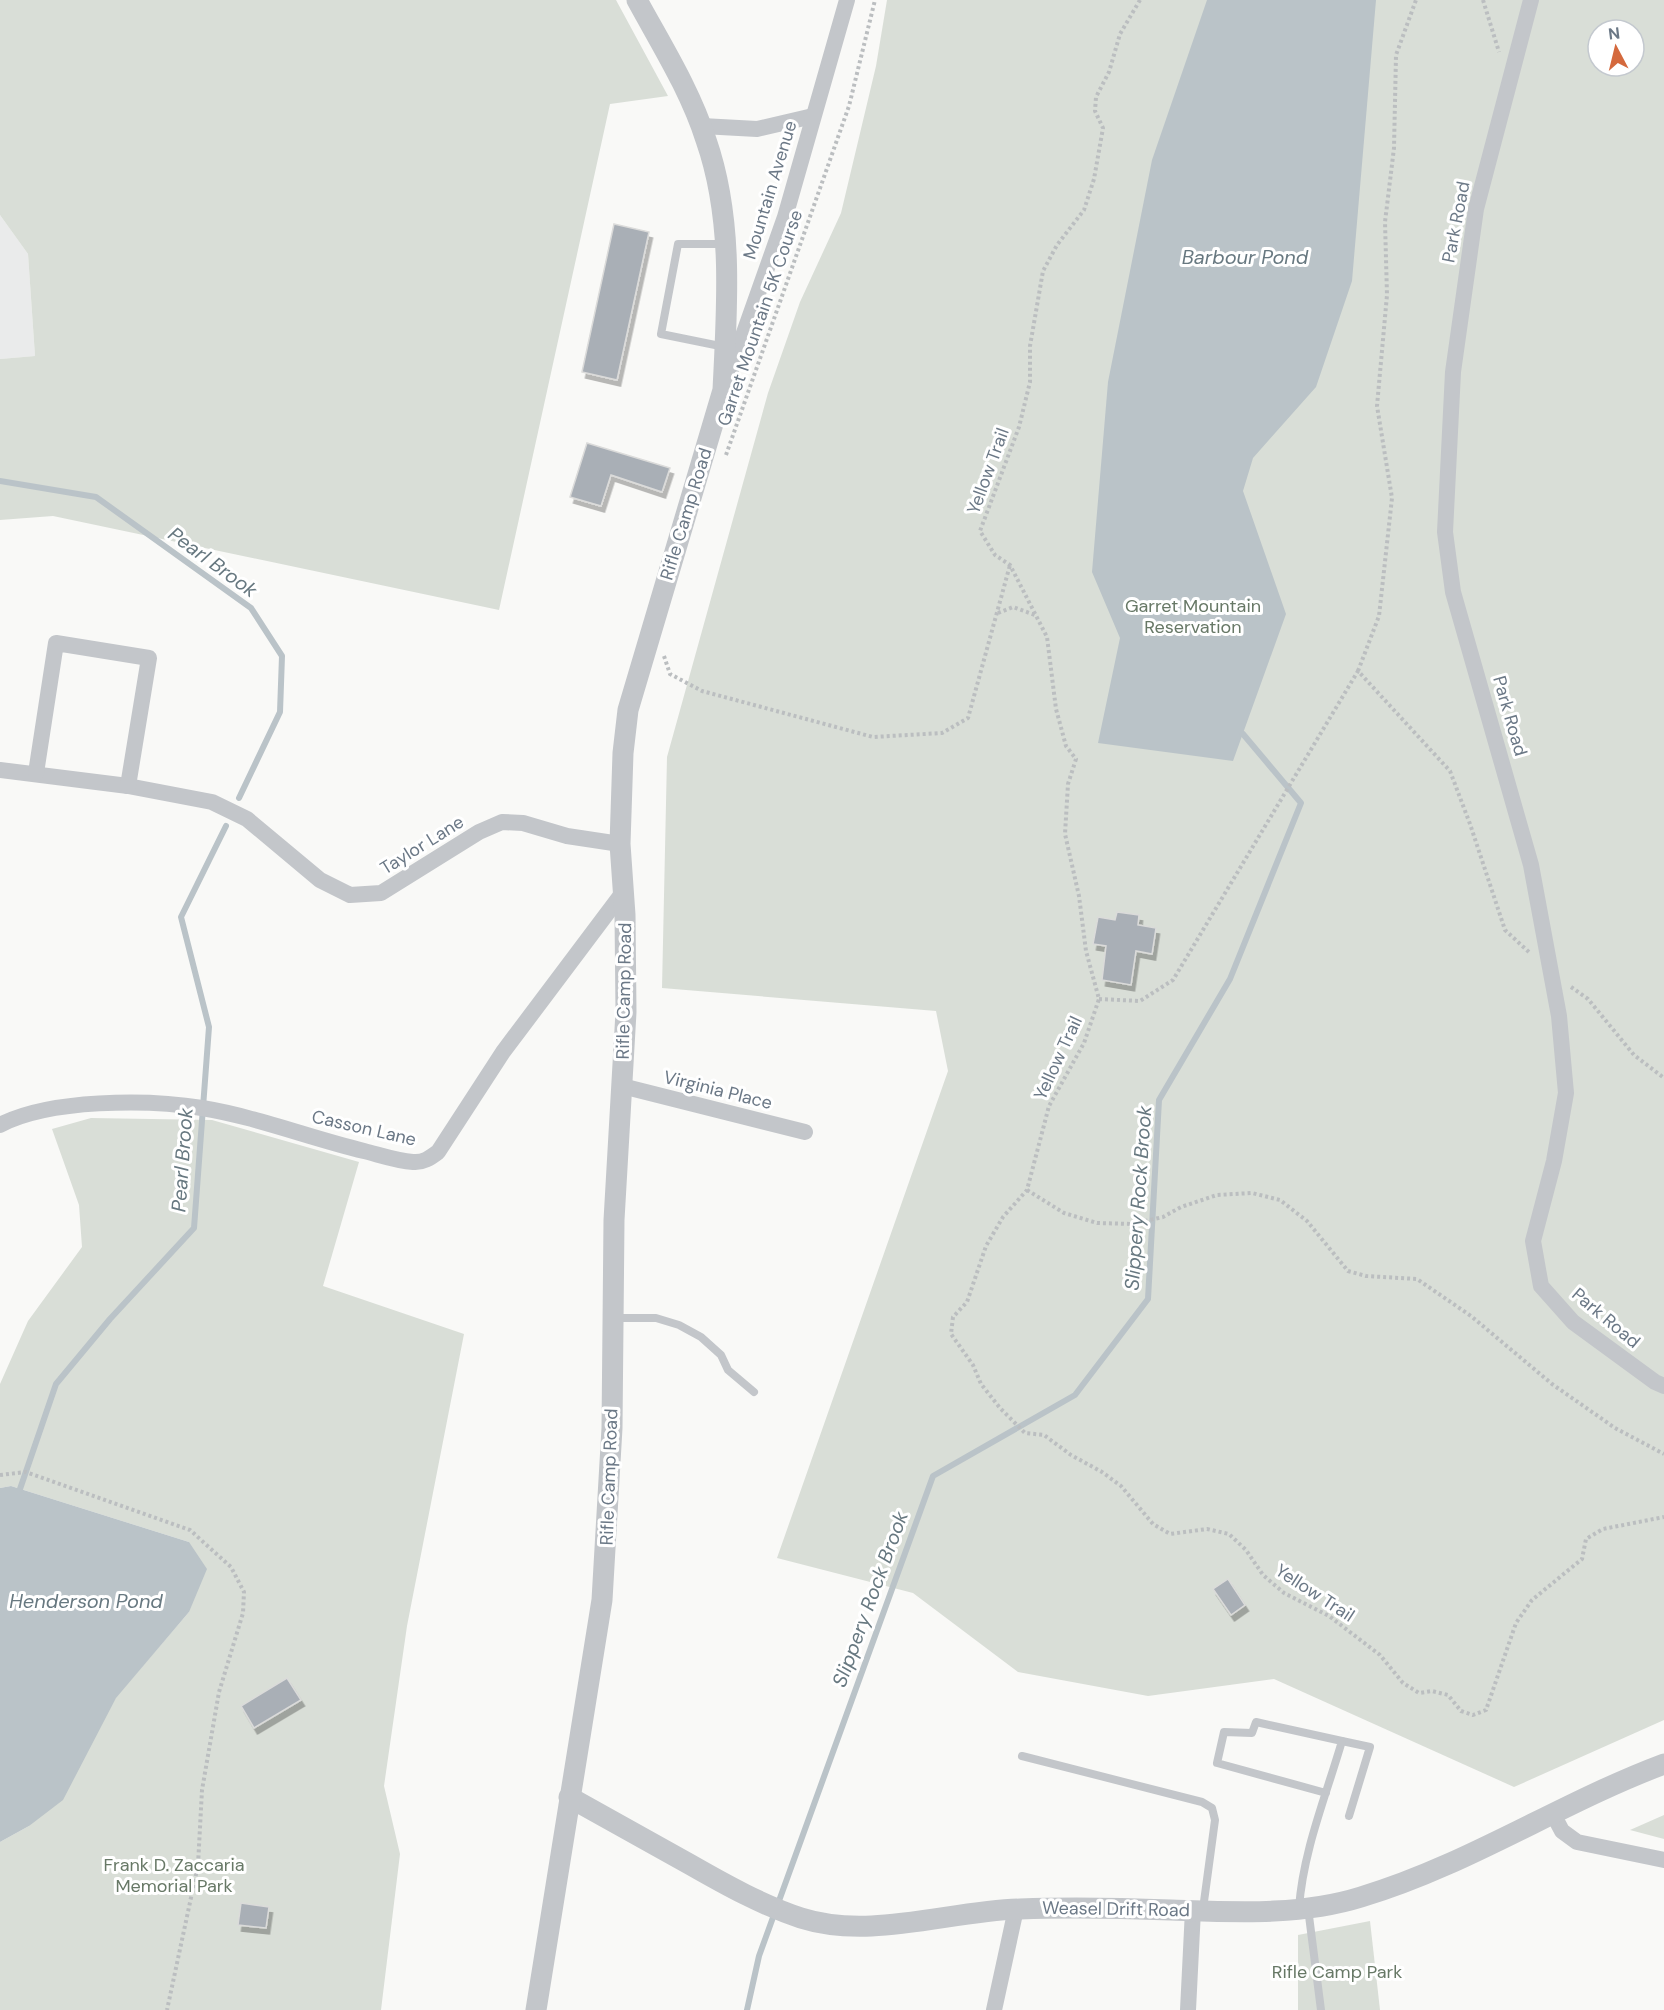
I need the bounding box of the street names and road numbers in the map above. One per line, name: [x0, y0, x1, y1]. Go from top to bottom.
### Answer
street label: Mountain Avenue: [737, 118, 803, 262]
street label: Park Road: [1436, 179, 1476, 265]
street label: Garret Mountain 5K Course: [712, 207, 808, 429]
street label: Yellow Trail: [961, 425, 1015, 517]
street label: Rifle Camp Road: [655, 445, 717, 583]
street label: Park Road: [1487, 673, 1533, 759]
street label: Taylor Lane: [376, 810, 468, 880]
street label: Rifle Camp Road: [611, 922, 637, 1060]
street label: Yellow Trail: [1028, 1012, 1088, 1104]
street label: Virginia Place: [661, 1065, 775, 1115]
street label: Casson Lane: [309, 1104, 419, 1152]
street label: Park Road: [1567, 1282, 1645, 1354]
street label: Rifle Camp Road: [595, 1408, 623, 1546]
street label: Yellow Trail: [1271, 1558, 1359, 1628]
street label: Weasel Drift Road: [1042, 1896, 1190, 1922]

